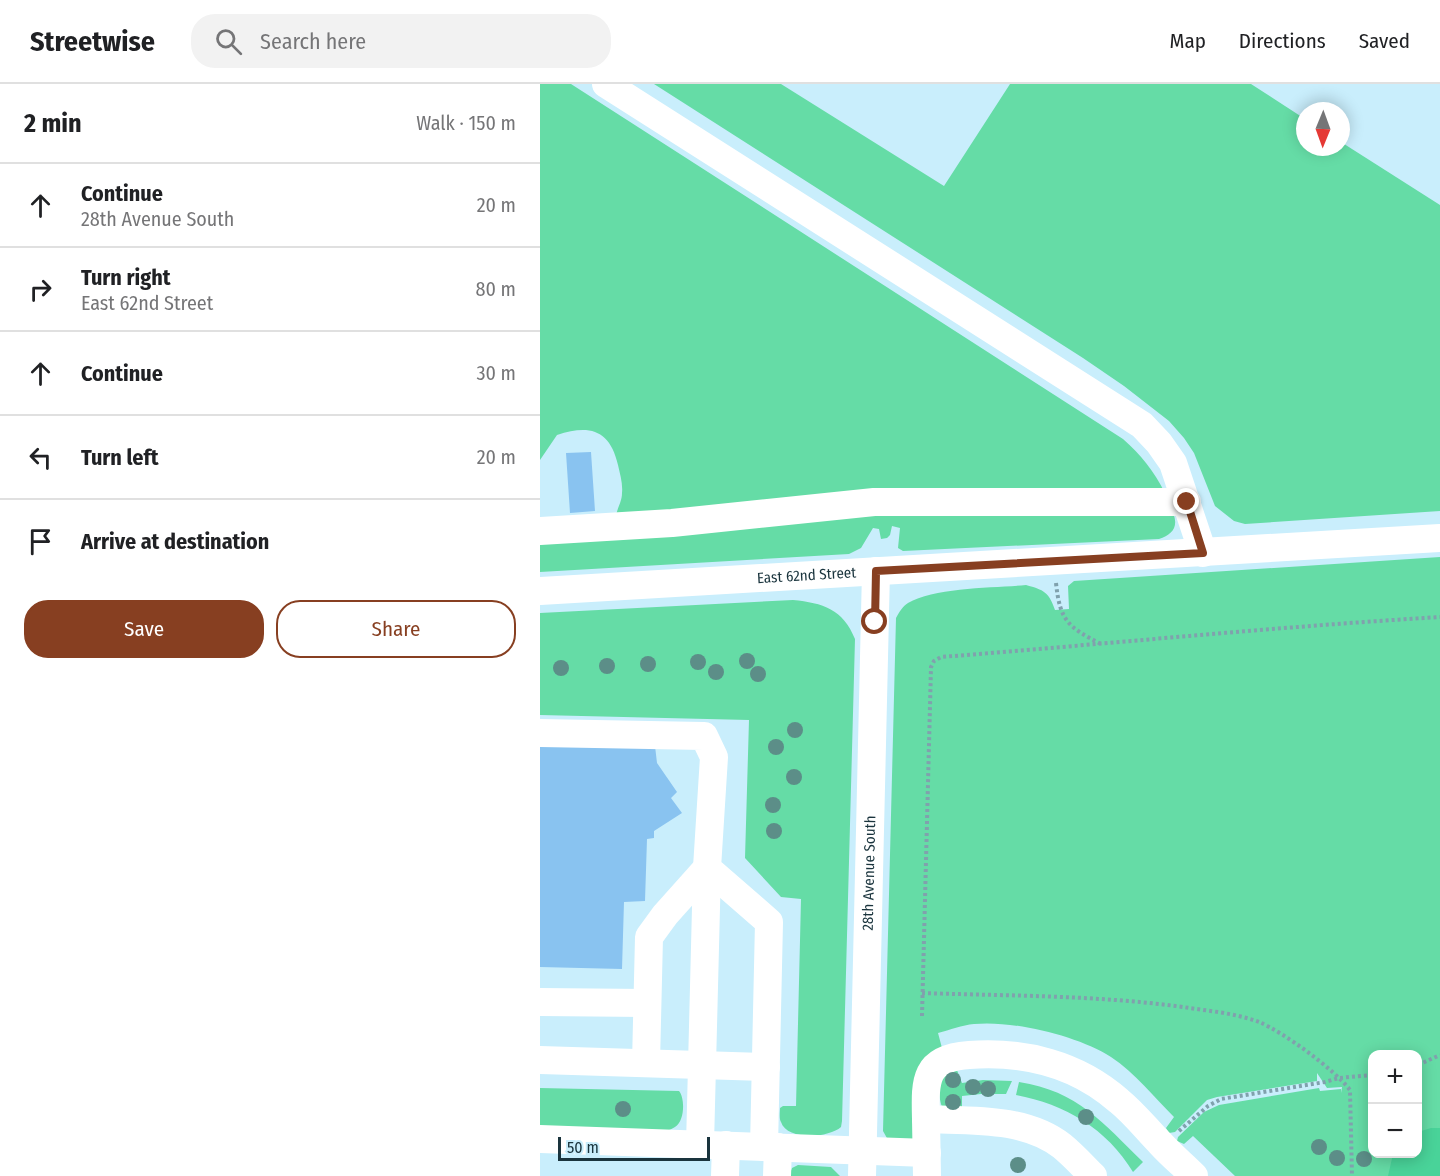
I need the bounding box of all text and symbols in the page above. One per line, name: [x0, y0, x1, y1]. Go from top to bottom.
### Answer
search box: [191, 14, 611, 68]
text: Streetwise: [30, 25, 155, 58]
icon: search: [212, 25, 245, 58]
text: Search here: [260, 28, 366, 55]
text: Map: [1169, 28, 1206, 54]
text: Directions: [1239, 28, 1326, 54]
text: Saved: [1359, 28, 1410, 54]
north arrow: [1296, 102, 1350, 156]
text: 2 min: [24, 108, 82, 139]
text: Walk · 150 m: [416, 111, 516, 135]
text: Continue: [81, 180, 163, 207]
icon: ahead: [24, 189, 57, 222]
text: 20 m: [477, 193, 516, 217]
text: 28th Avenue South: [81, 207, 234, 231]
text: Turn right: [81, 264, 170, 291]
icon: right: [24, 273, 57, 306]
text: 80 m: [476, 277, 516, 301]
text: East 62nd Street: [81, 291, 213, 315]
icon: ahead: [24, 357, 57, 390]
text: Continue: [81, 360, 163, 387]
text: 30 m: [476, 361, 516, 385]
icon: left: [24, 441, 57, 474]
text: Turn left: [81, 444, 159, 471]
text: 20 m: [477, 445, 516, 469]
route end: [1173, 488, 1199, 514]
icon: arrive: [24, 525, 57, 558]
text: Arrive at destination: [81, 528, 269, 555]
street label: East 62nd Street: [756, 563, 857, 587]
button: Save: [24, 600, 264, 658]
button: Share: [276, 600, 516, 658]
route start: [861, 608, 887, 634]
street label: 28th Avenue South: [859, 815, 879, 931]
map controls: [1368, 1050, 1422, 1158]
button: +: [1368, 1050, 1422, 1104]
button: −: [1368, 1104, 1422, 1158]
scale bar: [558, 1134, 710, 1162]
text: 50 m: [567, 1138, 599, 1157]

